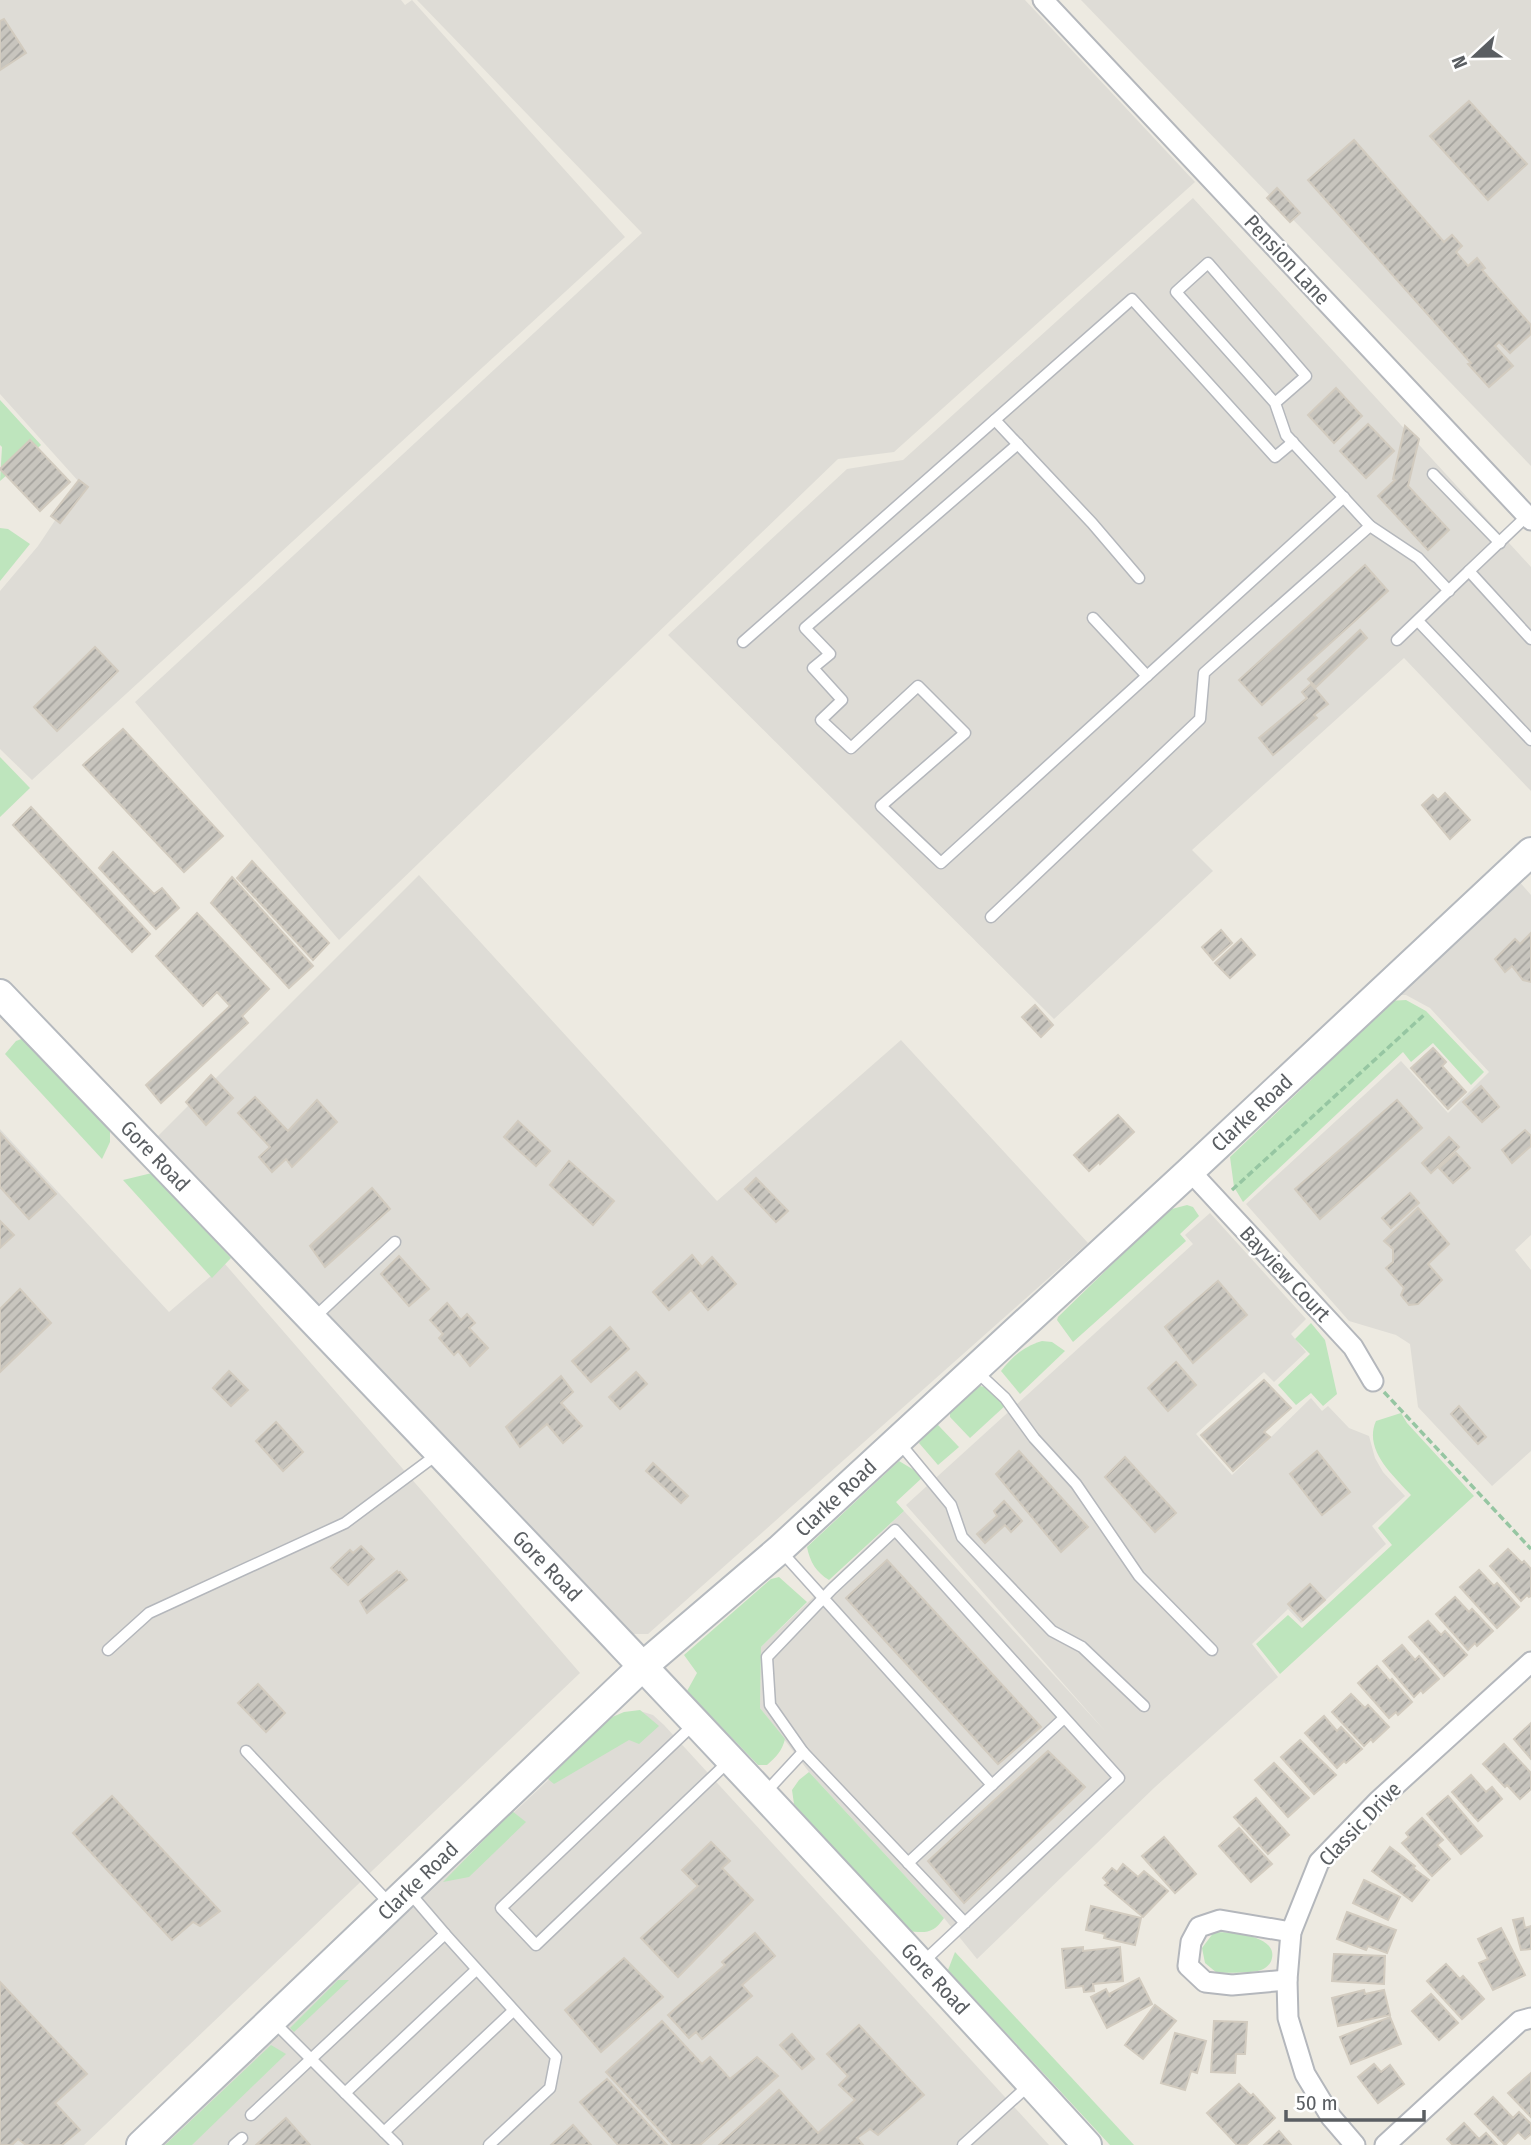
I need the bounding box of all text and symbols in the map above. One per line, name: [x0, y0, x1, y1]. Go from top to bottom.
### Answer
north arrow: [1440, 21, 1510, 91]
text: N: [1447, 53, 1472, 72]
street label: Pension Lane: [1239, 209, 1335, 311]
street label: Clarke Road: [1206, 1069, 1298, 1157]
street label: Gore Road: [115, 1115, 195, 1197]
street label: Bayview Court: [1234, 1221, 1336, 1327]
street label: Clarke Road: [790, 1454, 882, 1542]
street label: Gore Road: [507, 1525, 587, 1607]
street label: Classic Drive: [1313, 1776, 1407, 1872]
street label: Clarke Road: [372, 1836, 464, 1926]
street label: Gore Road: [895, 1938, 975, 2020]
scale bar: [1286, 2078, 1424, 2122]
text: 50 m: [1296, 2090, 1338, 2116]

